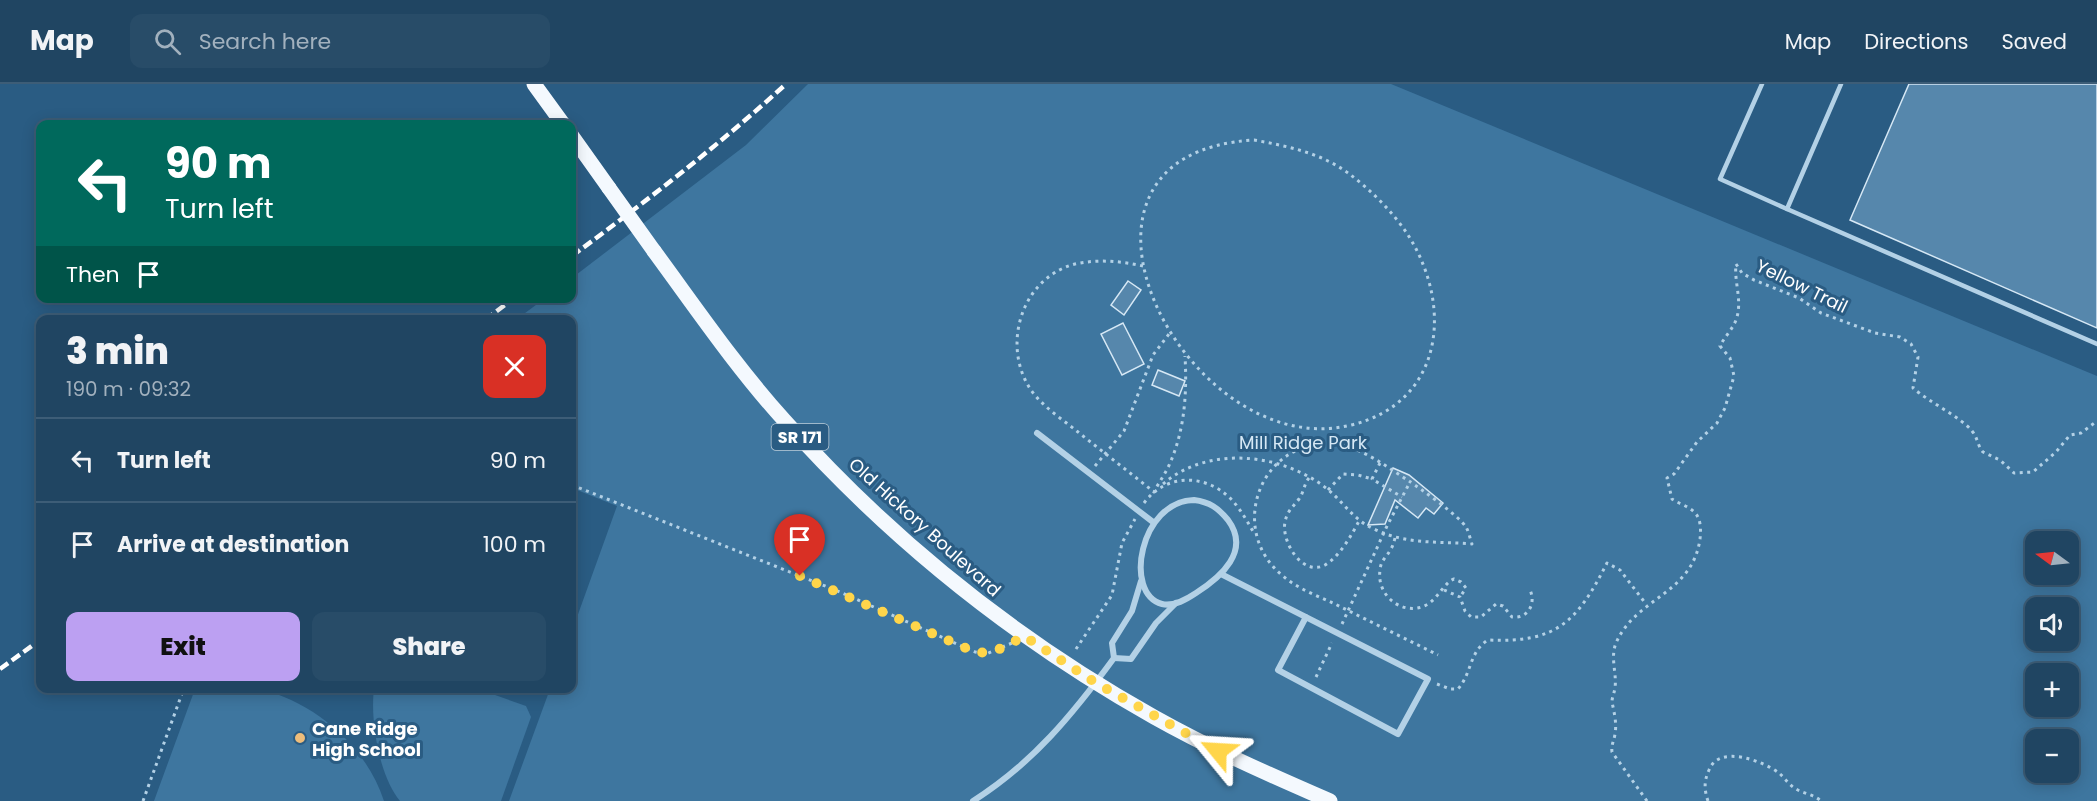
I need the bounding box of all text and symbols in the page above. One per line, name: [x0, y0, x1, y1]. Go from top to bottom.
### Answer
search box: [130, 14, 550, 68]
text: Map: [30, 21, 94, 60]
icon: search: [151, 25, 184, 58]
text: Search here: [199, 26, 331, 57]
text: Map: [1785, 27, 1831, 56]
text: Directions: [1864, 27, 1968, 56]
text: Saved: [2001, 27, 2067, 56]
text: 90 m: [165, 134, 272, 193]
icon: left: [66, 144, 144, 222]
text: Turn left: [165, 190, 274, 227]
street label: Yellow Trail: [1752, 253, 1852, 319]
icon: arrive: [132, 258, 165, 291]
text: Then: [66, 259, 120, 290]
text: 3 min: [66, 326, 169, 377]
button: close: [483, 335, 546, 398]
text: 190 m · 09:32: [66, 375, 191, 403]
road number: SR 171: [772, 424, 828, 450]
park label: Mill Ridge Park: [1239, 430, 1368, 455]
icon: left: [66, 444, 99, 477]
text: Turn left: [117, 445, 211, 476]
text: 90 m: [490, 445, 546, 476]
street label: Old Hickory Boulevard: [844, 452, 1006, 602]
pin: [774, 514, 825, 576]
icon: arrive: [783, 523, 816, 556]
icon: arrive: [66, 528, 99, 561]
text: Arrive at destination: [117, 529, 349, 560]
text: 100 m: [483, 529, 546, 560]
north arrow: [2025, 531, 2079, 585]
map controls: [2025, 531, 2079, 783]
button: sound: [2025, 597, 2079, 651]
button: Exit: [66, 612, 300, 681]
button: Share: [312, 612, 546, 681]
button: +: [2025, 663, 2079, 717]
place label: Cane Ridge High School: [312, 716, 421, 762]
position arrow: [1186, 719, 1250, 783]
button: −: [2025, 729, 2079, 783]
marker: Cane Ridge High School: [293, 731, 307, 745]

